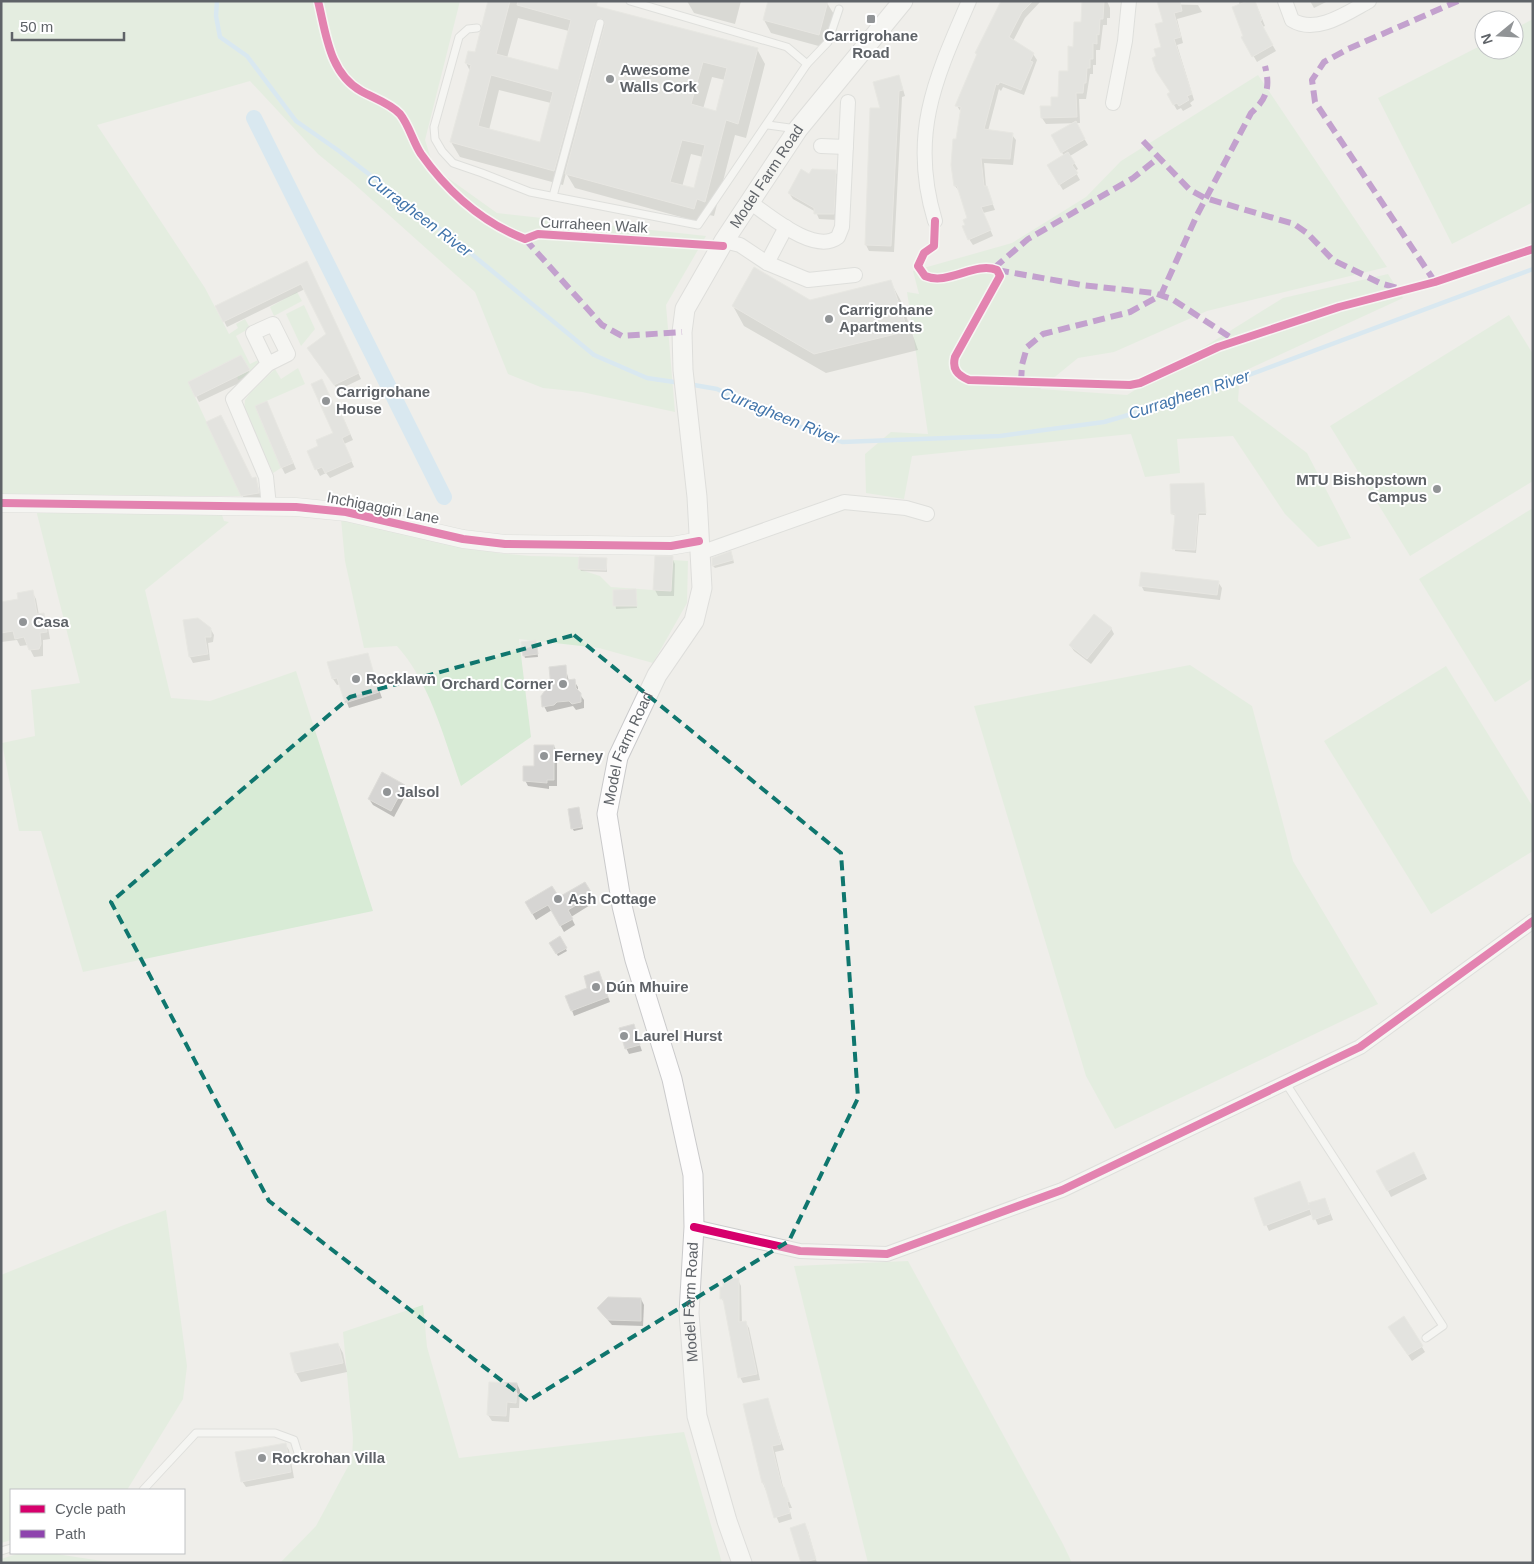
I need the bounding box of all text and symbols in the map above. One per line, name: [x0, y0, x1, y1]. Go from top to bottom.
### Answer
scale bar: [12, 10, 125, 42]
north arrow: [1474, 10, 1524, 60]
marker: Carrigrohane Road: [865, 13, 877, 25]
text: 50 m: [20, 18, 53, 35]
place label: Carrigrohane Road: [824, 27, 918, 61]
text: N: [1477, 32, 1496, 46]
place label: Awesome Walls Cork: [620, 61, 698, 95]
marker: Awesome Walls Cork: [604, 73, 616, 85]
street label: Model Farm Road: [726, 121, 806, 231]
water label: Curragheen River: [364, 171, 476, 261]
street label: Curraheen Walk: [540, 213, 649, 236]
place label: Carrigrohane Apartments: [839, 301, 933, 335]
marker: Carrigrohane Apartments: [823, 313, 835, 325]
water label: Curragheen River: [1126, 367, 1252, 422]
place label: Carrigrohane House: [336, 383, 430, 417]
water label: Curragheen River: [718, 384, 842, 447]
marker: Carrigrohane House: [320, 395, 332, 407]
place label: MTU Bishopstown Campus: [1296, 471, 1427, 505]
marker: MTU Bishopstown Campus: [1431, 483, 1443, 495]
street label: Inchigaggin Lane: [325, 488, 441, 527]
place label: Casa: [33, 613, 70, 630]
marker: Casa: [17, 616, 29, 628]
place label: Rocklawn: [366, 670, 436, 687]
marker: Rocklawn: [350, 673, 362, 685]
place label: Orchard Corner: [441, 675, 553, 692]
marker: Orchard Corner: [557, 678, 569, 690]
street label: Model Farm Road: [600, 689, 656, 807]
place label: Ferney: [554, 747, 604, 764]
marker: Ferney: [538, 750, 550, 762]
place label: Jalsol: [397, 783, 440, 800]
marker: Jalsol: [381, 786, 393, 798]
place label: Ash Cottage: [568, 890, 656, 907]
marker: Ash Cottage: [552, 893, 564, 905]
place label: Dún Mhuire: [606, 978, 689, 995]
marker: Dún Mhuire: [590, 981, 602, 993]
place label: Laurel Hurst: [634, 1027, 722, 1044]
marker: Laurel Hurst: [618, 1030, 630, 1042]
street label: Model Farm Road: [680, 1242, 701, 1363]
place label: Rockrohan Villa: [272, 1449, 386, 1466]
marker: Rockrohan Villa: [256, 1452, 268, 1464]
legend: [10, 1489, 185, 1554]
text: Cycle path: [55, 1500, 126, 1517]
text: Path: [55, 1525, 86, 1542]

